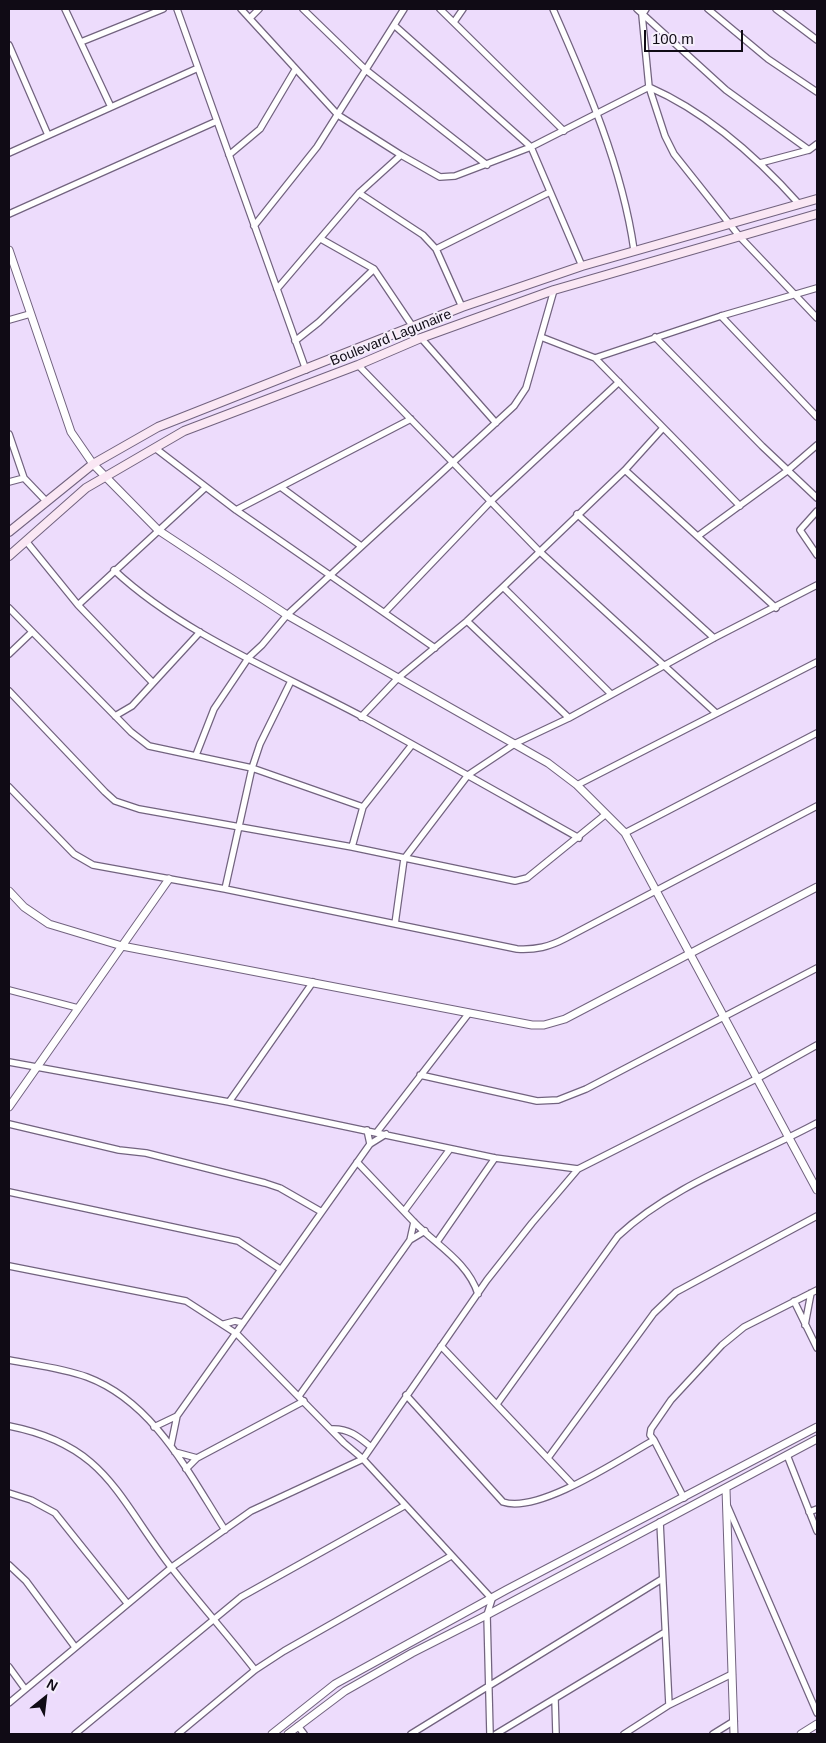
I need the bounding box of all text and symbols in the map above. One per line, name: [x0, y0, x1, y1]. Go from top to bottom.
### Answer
scale bar: [646, 20, 745, 52]
text: 100 m: [652, 30, 694, 47]
street label: Boulevard Lagunaire: [328, 306, 454, 370]
north arrow: [20, 1673, 70, 1723]
text: N: [44, 1675, 61, 1694]

